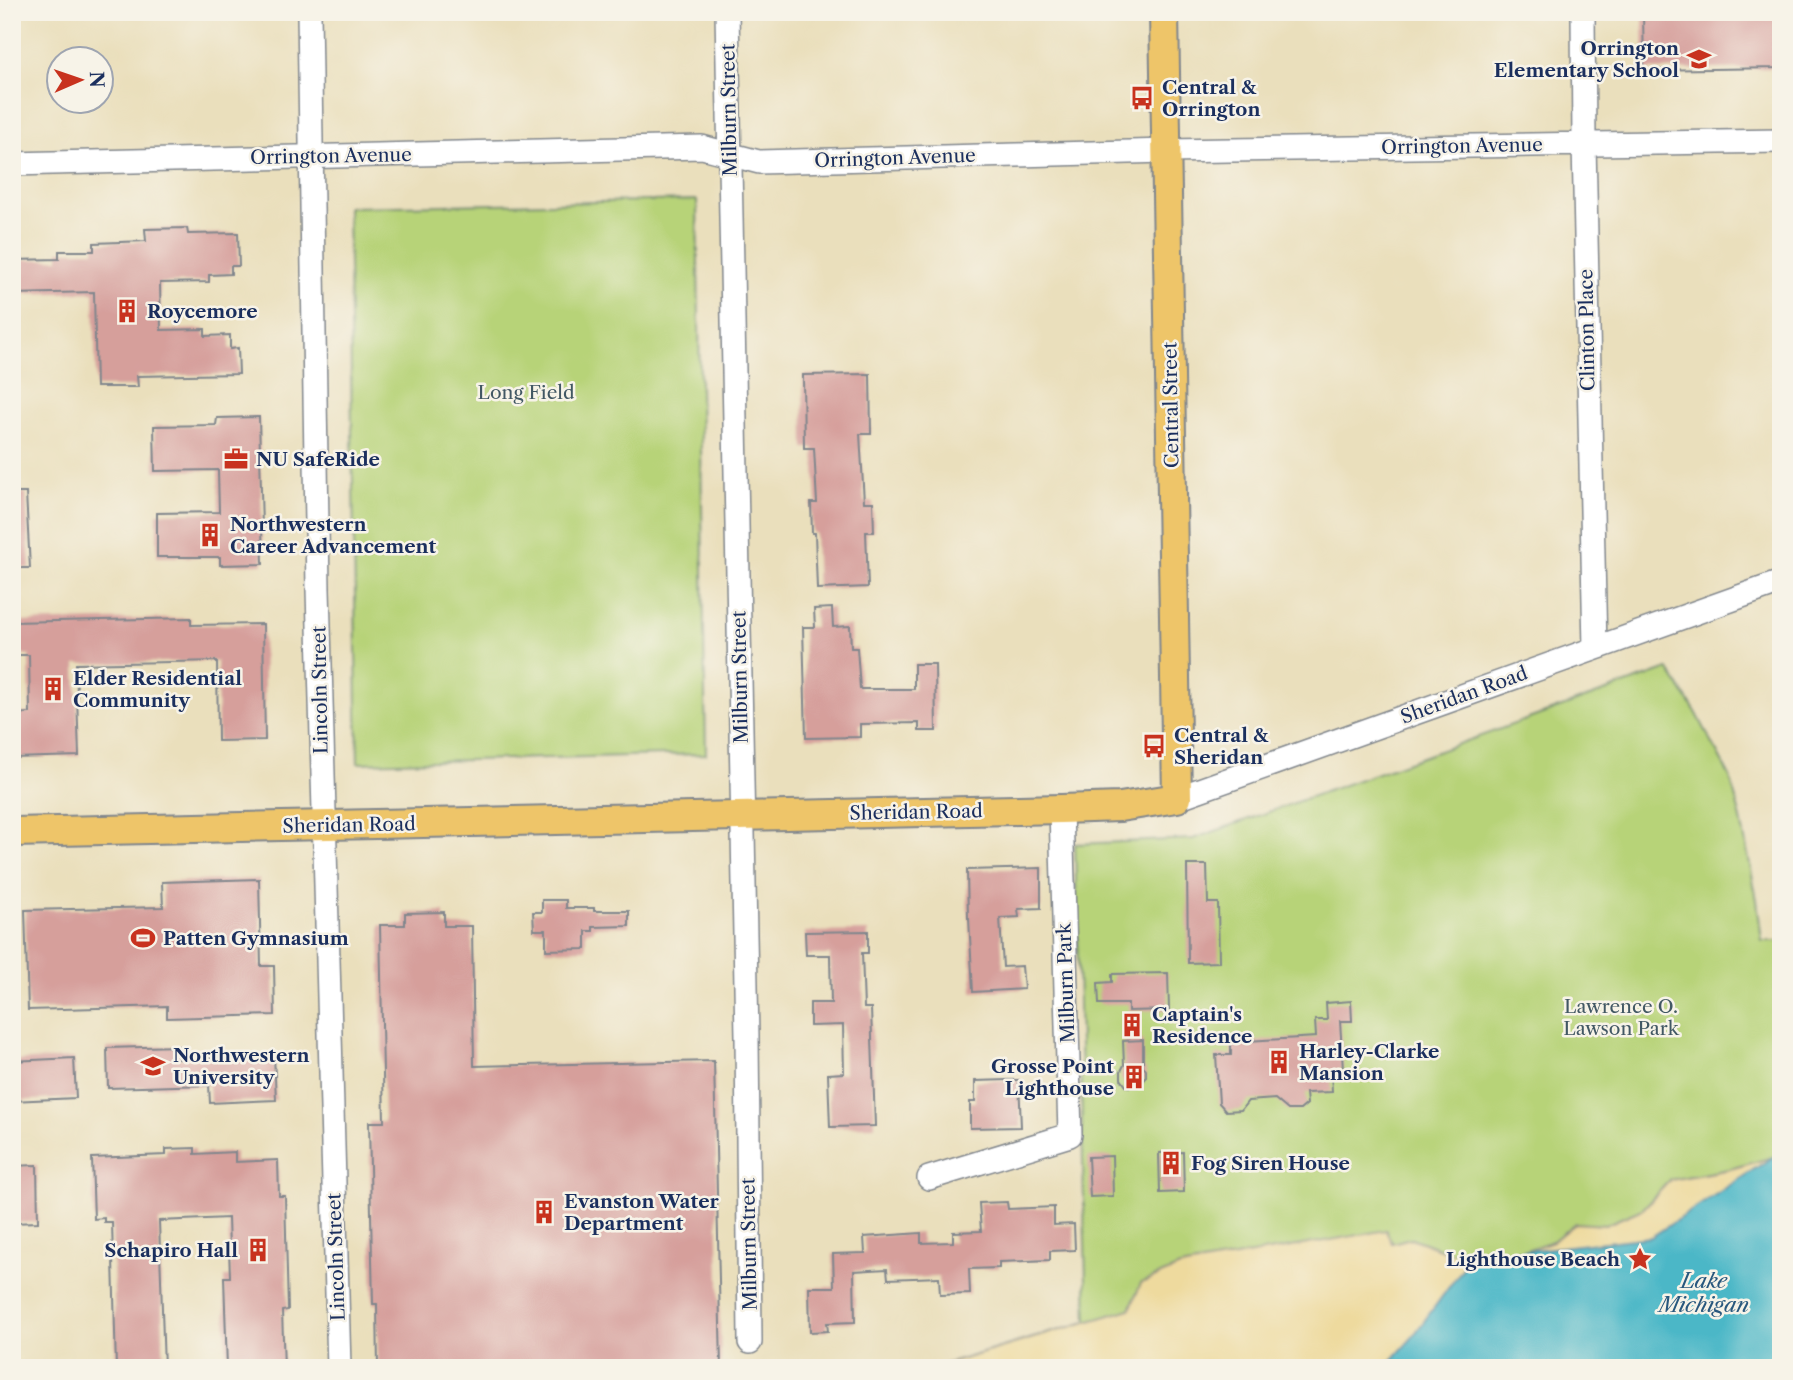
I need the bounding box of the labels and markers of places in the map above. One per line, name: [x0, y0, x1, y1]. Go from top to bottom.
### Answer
place label: Orrington Elementary School: [1494, 37, 1679, 82]
school or university icon: Orrington Elementary School: [1685, 45, 1713, 73]
place label: Central & Orrington: [1162, 76, 1260, 121]
bus stop icon: Central & Orrington: [1128, 84, 1156, 112]
building icon: Roycemore: [113, 297, 141, 325]
place label: Roycemore: [147, 300, 258, 323]
office icon: NU SafeRide: [222, 445, 250, 473]
place label: NU SafeRide: [256, 448, 380, 471]
place label: Northwestern Career Advancement: [230, 513, 436, 558]
building icon: Northwestern Career Advancement: [196, 521, 224, 549]
place label: Elder Residential Community: [73, 667, 242, 712]
building icon: Elder Residential Community: [39, 675, 67, 703]
place label: Central & Sheridan: [1174, 724, 1269, 769]
bus stop icon: Central & Sheridan: [1140, 732, 1168, 760]
sports icon: Patten Gymnasium: [129, 924, 157, 952]
place label: Patten Gymnasium: [163, 927, 349, 950]
place label: Captain's Residence: [1152, 1003, 1252, 1048]
building icon: Captain's Residence: [1118, 1011, 1146, 1039]
place label: Harley-Clarke Mansion: [1299, 1040, 1439, 1085]
place label: Northwestern University: [173, 1044, 310, 1089]
building icon: Harley-Clarke Mansion: [1265, 1048, 1293, 1076]
school or university icon: Northwestern University: [139, 1052, 167, 1080]
place label: Grosse Point Lighthouse: [991, 1055, 1114, 1100]
building icon: Grosse Point Lighthouse: [1120, 1063, 1148, 1091]
building icon: Fog Siren House: [1157, 1149, 1185, 1177]
place label: Fog Siren House: [1191, 1152, 1350, 1175]
place label: Evanston Water Department: [564, 1190, 720, 1235]
building icon: Evanston Water Department: [530, 1198, 558, 1226]
building icon: Schapiro Hall: [244, 1236, 272, 1264]
place label: Schapiro Hall: [104, 1239, 238, 1262]
place icon: Lighthouse Beach: [1626, 1245, 1654, 1273]
place label: Lighthouse Beach: [1446, 1248, 1620, 1271]

